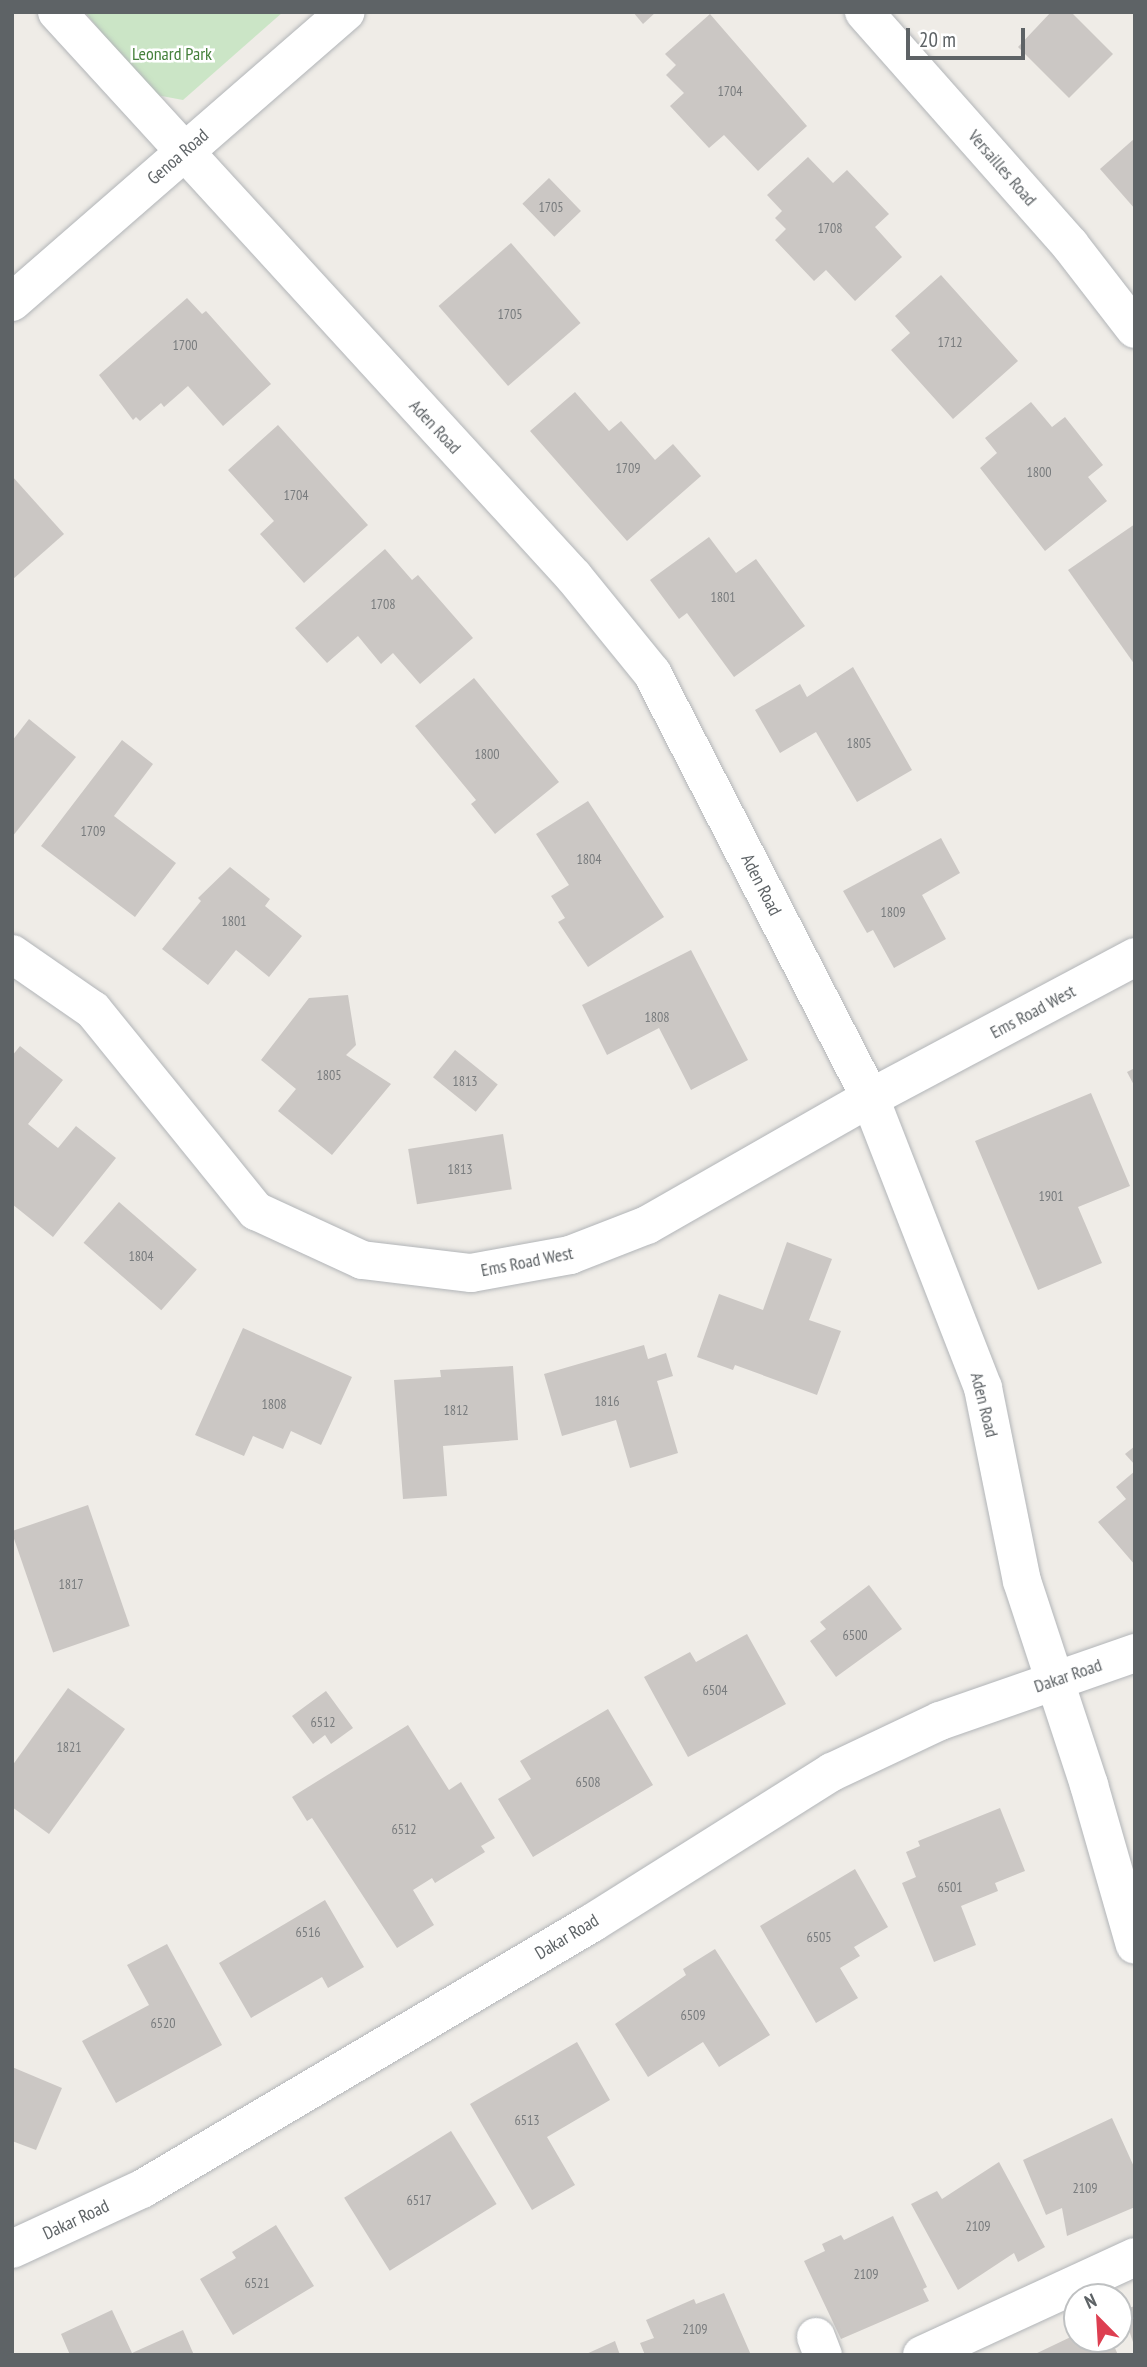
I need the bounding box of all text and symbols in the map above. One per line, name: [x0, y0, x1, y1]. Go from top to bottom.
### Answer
scale bar: [909, 14, 1028, 58]
text: 20 m: [919, 26, 956, 53]
park label: Leonard Park: [132, 43, 212, 65]
house number: 1704: [717, 83, 743, 99]
street label: Genoa Road: [143, 125, 213, 189]
street label: Versailles Road: [963, 126, 1041, 210]
house number: 1705: [538, 199, 564, 215]
house number: 1708: [817, 220, 843, 236]
house number: 1705: [497, 306, 523, 322]
house number: 1712: [937, 334, 963, 350]
house number: 1700: [172, 337, 198, 353]
street label: Aden Road: [405, 395, 465, 459]
house number: 1709: [615, 460, 641, 476]
house number: 1800: [1026, 464, 1052, 480]
house number: 1704: [283, 487, 309, 503]
house number: 1801: [710, 589, 736, 605]
house number: 1708: [370, 596, 396, 612]
house number: 1805: [846, 735, 872, 751]
house number: 1800: [474, 746, 500, 762]
house number: 1709: [80, 823, 106, 839]
house number: 1804: [576, 851, 602, 867]
street label: Aden Road: [736, 851, 786, 919]
house number: 1809: [880, 904, 906, 920]
house number: 1801: [221, 913, 247, 929]
street label: Ems Road West: [987, 980, 1079, 1044]
house number: 1808: [644, 1009, 670, 1025]
house number: 1805: [316, 1067, 342, 1083]
house number: 1813: [452, 1073, 478, 1089]
house number: 1813: [447, 1161, 473, 1177]
house number: 1901: [1038, 1188, 1064, 1204]
street label: Ems Road West: [479, 1242, 575, 1282]
house number: 1804: [128, 1248, 154, 1264]
street label: Aden Road: [966, 1370, 1002, 1440]
house number: 1816: [594, 1393, 620, 1409]
house number: 1808: [261, 1396, 287, 1412]
house number: 1812: [443, 1402, 469, 1418]
house number: 1817: [58, 1576, 84, 1592]
house number: 6500: [842, 1627, 868, 1643]
street label: Dakar Road: [1031, 1654, 1105, 1698]
house number: 6504: [702, 1682, 728, 1698]
house number: 6512: [310, 1714, 336, 1730]
house number: 1821: [56, 1739, 82, 1755]
house number: 6508: [575, 1774, 601, 1790]
house number: 6512: [391, 1821, 417, 1837]
house number: 6501: [937, 1879, 963, 1895]
street label: Dakar Road: [531, 1910, 603, 1964]
house number: 6516: [295, 1924, 321, 1940]
house number: 6505: [806, 1929, 832, 1945]
house number: 6509: [680, 2007, 706, 2023]
house number: 6520: [150, 2015, 176, 2031]
house number: 6513: [514, 2112, 540, 2128]
house number: 2109: [1072, 2180, 1098, 2196]
house number: 6517: [406, 2192, 432, 2208]
street label: Dakar Road: [40, 2195, 112, 2245]
house number: 2109: [965, 2218, 991, 2234]
house number: 2109: [853, 2266, 879, 2282]
house number: 6521: [244, 2275, 270, 2291]
north arrow: [1063, 2283, 1133, 2353]
text: N: [1081, 2288, 1100, 2314]
house number: 2109: [682, 2321, 708, 2337]

